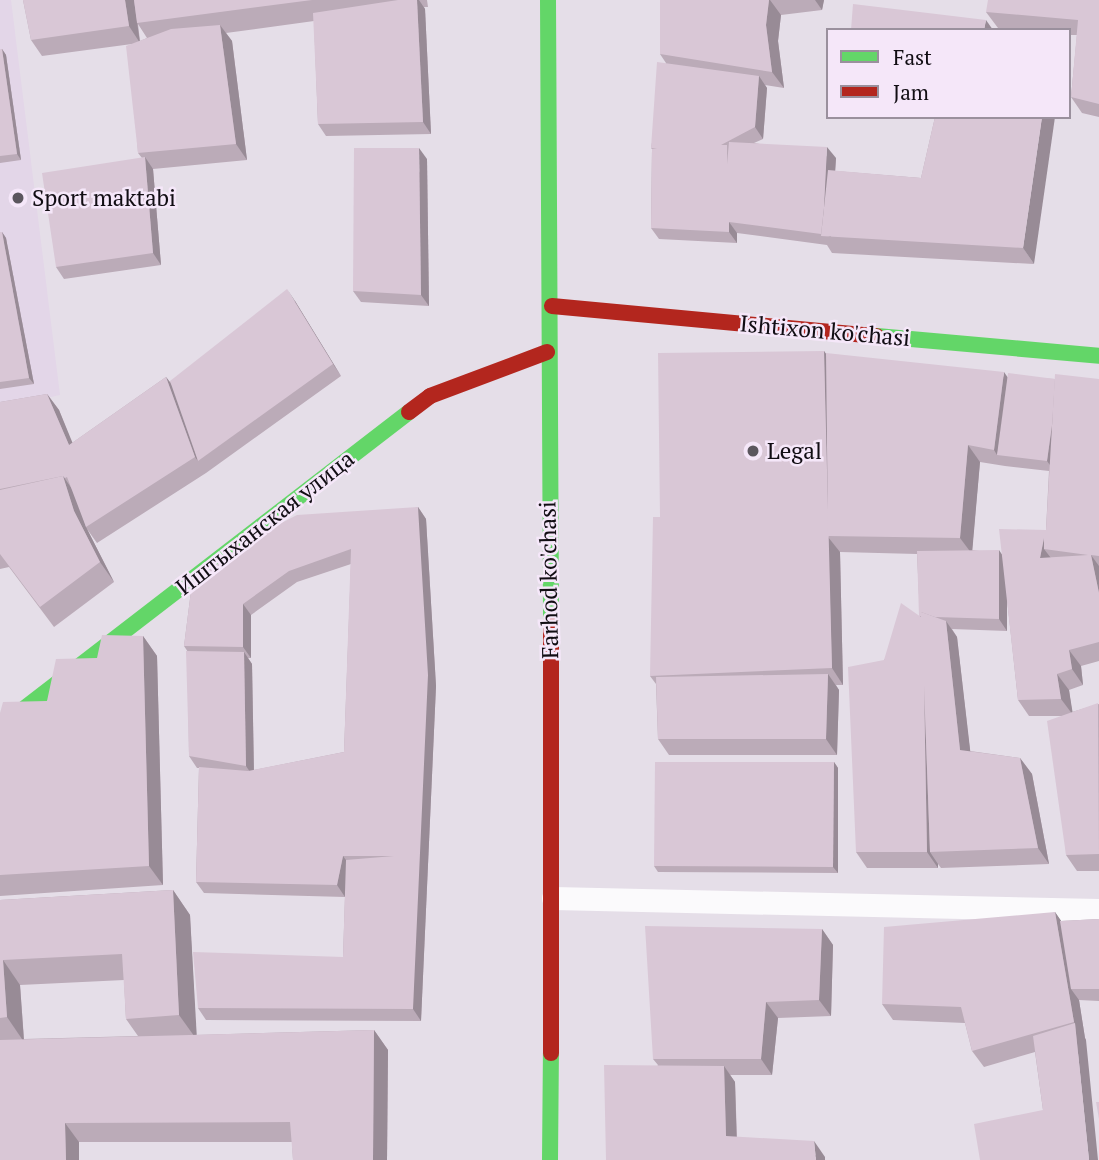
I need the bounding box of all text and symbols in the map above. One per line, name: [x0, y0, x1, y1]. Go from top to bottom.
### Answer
legend: [826, 28, 1071, 119]
text: Fast: [893, 43, 932, 71]
text: Jam: [893, 78, 929, 106]
place label: Sport maktabi: [32, 184, 176, 212]
marker: Sport maktabi: [10, 190, 26, 206]
street label: Ishtixon ko'chasi: [739, 310, 911, 352]
place label: Legal: [767, 437, 822, 465]
marker: Legal: [745, 443, 761, 459]
street label: Иштыханская улица: [171, 445, 359, 601]
street label: Farhod ko'chasi: [534, 501, 564, 659]

